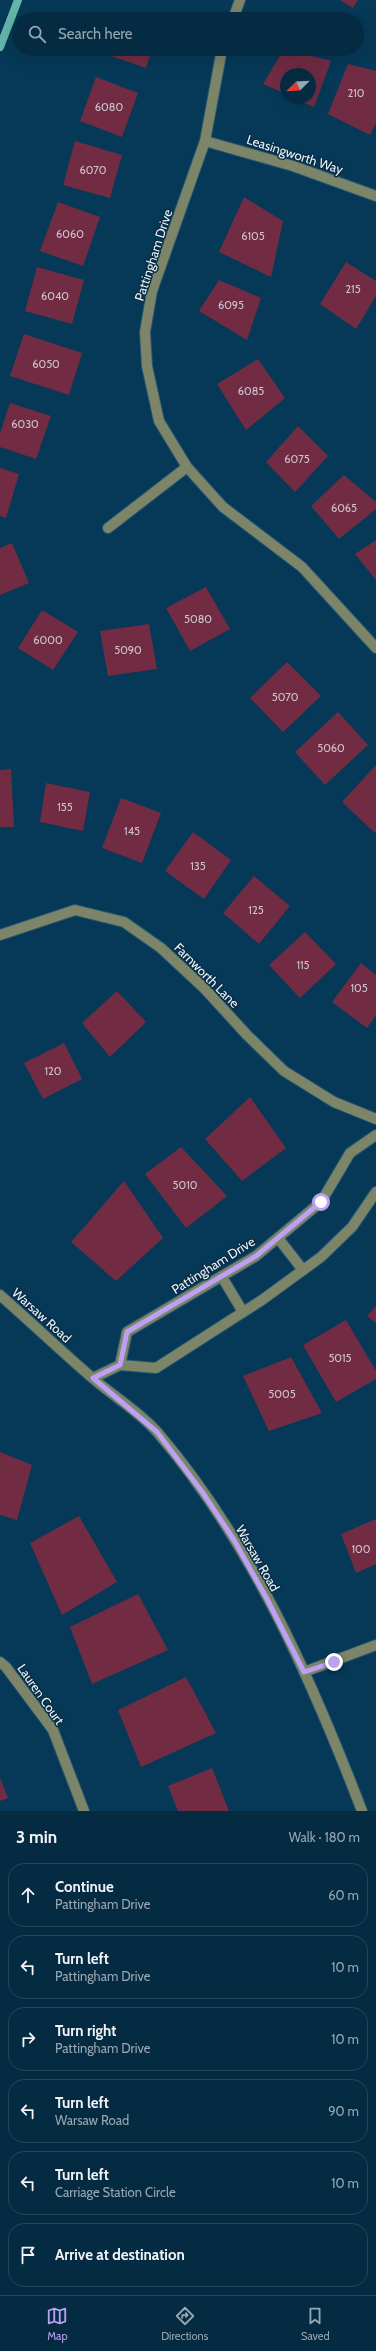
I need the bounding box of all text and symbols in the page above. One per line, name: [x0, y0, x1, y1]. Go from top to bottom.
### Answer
search box: [12, 12, 364, 56]
icon: search: [26, 23, 48, 45]
text: Search here: [58, 25, 133, 43]
north arrow: [280, 68, 316, 104]
house number: 210: [347, 86, 365, 100]
house number: 6080: [95, 100, 123, 114]
street label: Leasingworth Way: [245, 131, 346, 177]
house number: 6070: [80, 163, 107, 177]
street label: Pattingham Drive: [131, 207, 175, 303]
house number: 6060: [56, 227, 84, 241]
house number: 6105: [241, 229, 265, 243]
house number: 215: [345, 282, 361, 296]
house number: 6040: [41, 289, 69, 303]
house number: 6095: [218, 298, 244, 312]
house number: 6050: [32, 357, 60, 371]
house number: 6085: [238, 384, 264, 398]
house number: 6030: [11, 417, 39, 431]
house number: 6075: [284, 452, 310, 466]
house number: 6065: [331, 501, 357, 515]
house number: 5080: [184, 612, 212, 626]
house number: 6000: [33, 633, 63, 647]
house number: 5090: [114, 643, 142, 657]
house number: 5070: [272, 690, 299, 704]
house number: 5060: [317, 741, 345, 755]
house number: 155: [57, 800, 73, 814]
house number: 145: [124, 824, 140, 838]
house number: 135: [190, 859, 206, 873]
house number: 125: [248, 903, 264, 917]
street label: Farnworth Lane: [171, 939, 243, 1011]
house number: 115: [296, 958, 310, 972]
house number: 105: [350, 981, 368, 995]
house number: 120: [44, 1064, 62, 1078]
house number: 5010: [173, 1178, 198, 1192]
route start: [312, 1193, 330, 1211]
street label: Pattingham Drive: [168, 1233, 258, 1297]
street label: Warsaw Road: [9, 1284, 75, 1346]
house number: 5015: [328, 1351, 352, 1365]
house number: 5005: [268, 1387, 296, 1401]
street label: Warsaw Road: [233, 1522, 283, 1594]
house number: 100: [352, 1542, 371, 1556]
route end: [325, 1653, 343, 1671]
street label: Lauren Court: [14, 1660, 68, 1728]
text: 3 min: [16, 1827, 57, 1847]
text: Walk · 180 m: [289, 1829, 360, 1845]
text: Continue: [55, 1878, 114, 1896]
icon: ahead: [17, 1884, 39, 1906]
text: 60 m: [328, 1887, 359, 1903]
text: Pattingham Drive: [55, 1896, 150, 1912]
text: Turn left: [55, 1950, 109, 1968]
icon: left: [17, 1956, 39, 1978]
text: 10 m: [331, 1959, 359, 1975]
text: Pattingham Drive: [55, 1968, 150, 1984]
text: Turn right: [55, 2022, 116, 2040]
icon: right: [17, 2028, 39, 2050]
text: 10 m: [331, 2031, 359, 2047]
text: Pattingham Drive: [55, 2040, 150, 2056]
text: Turn left: [55, 2094, 109, 2112]
icon: left: [17, 2100, 39, 2122]
text: 90 m: [328, 2103, 359, 2119]
text: Warsaw Road: [55, 2112, 129, 2128]
text: Turn left: [55, 2166, 109, 2184]
icon: left: [17, 2172, 39, 2194]
text: 10 m: [331, 2175, 359, 2191]
text: Carriage Station Circle: [55, 2184, 176, 2200]
icon: arrive: [17, 2244, 39, 2266]
text: Arrive at destination: [55, 2246, 185, 2264]
tab: Map: [46, 2305, 68, 2343]
tab: Directions: [161, 2305, 208, 2343]
tab: Saved: [301, 2305, 330, 2343]

